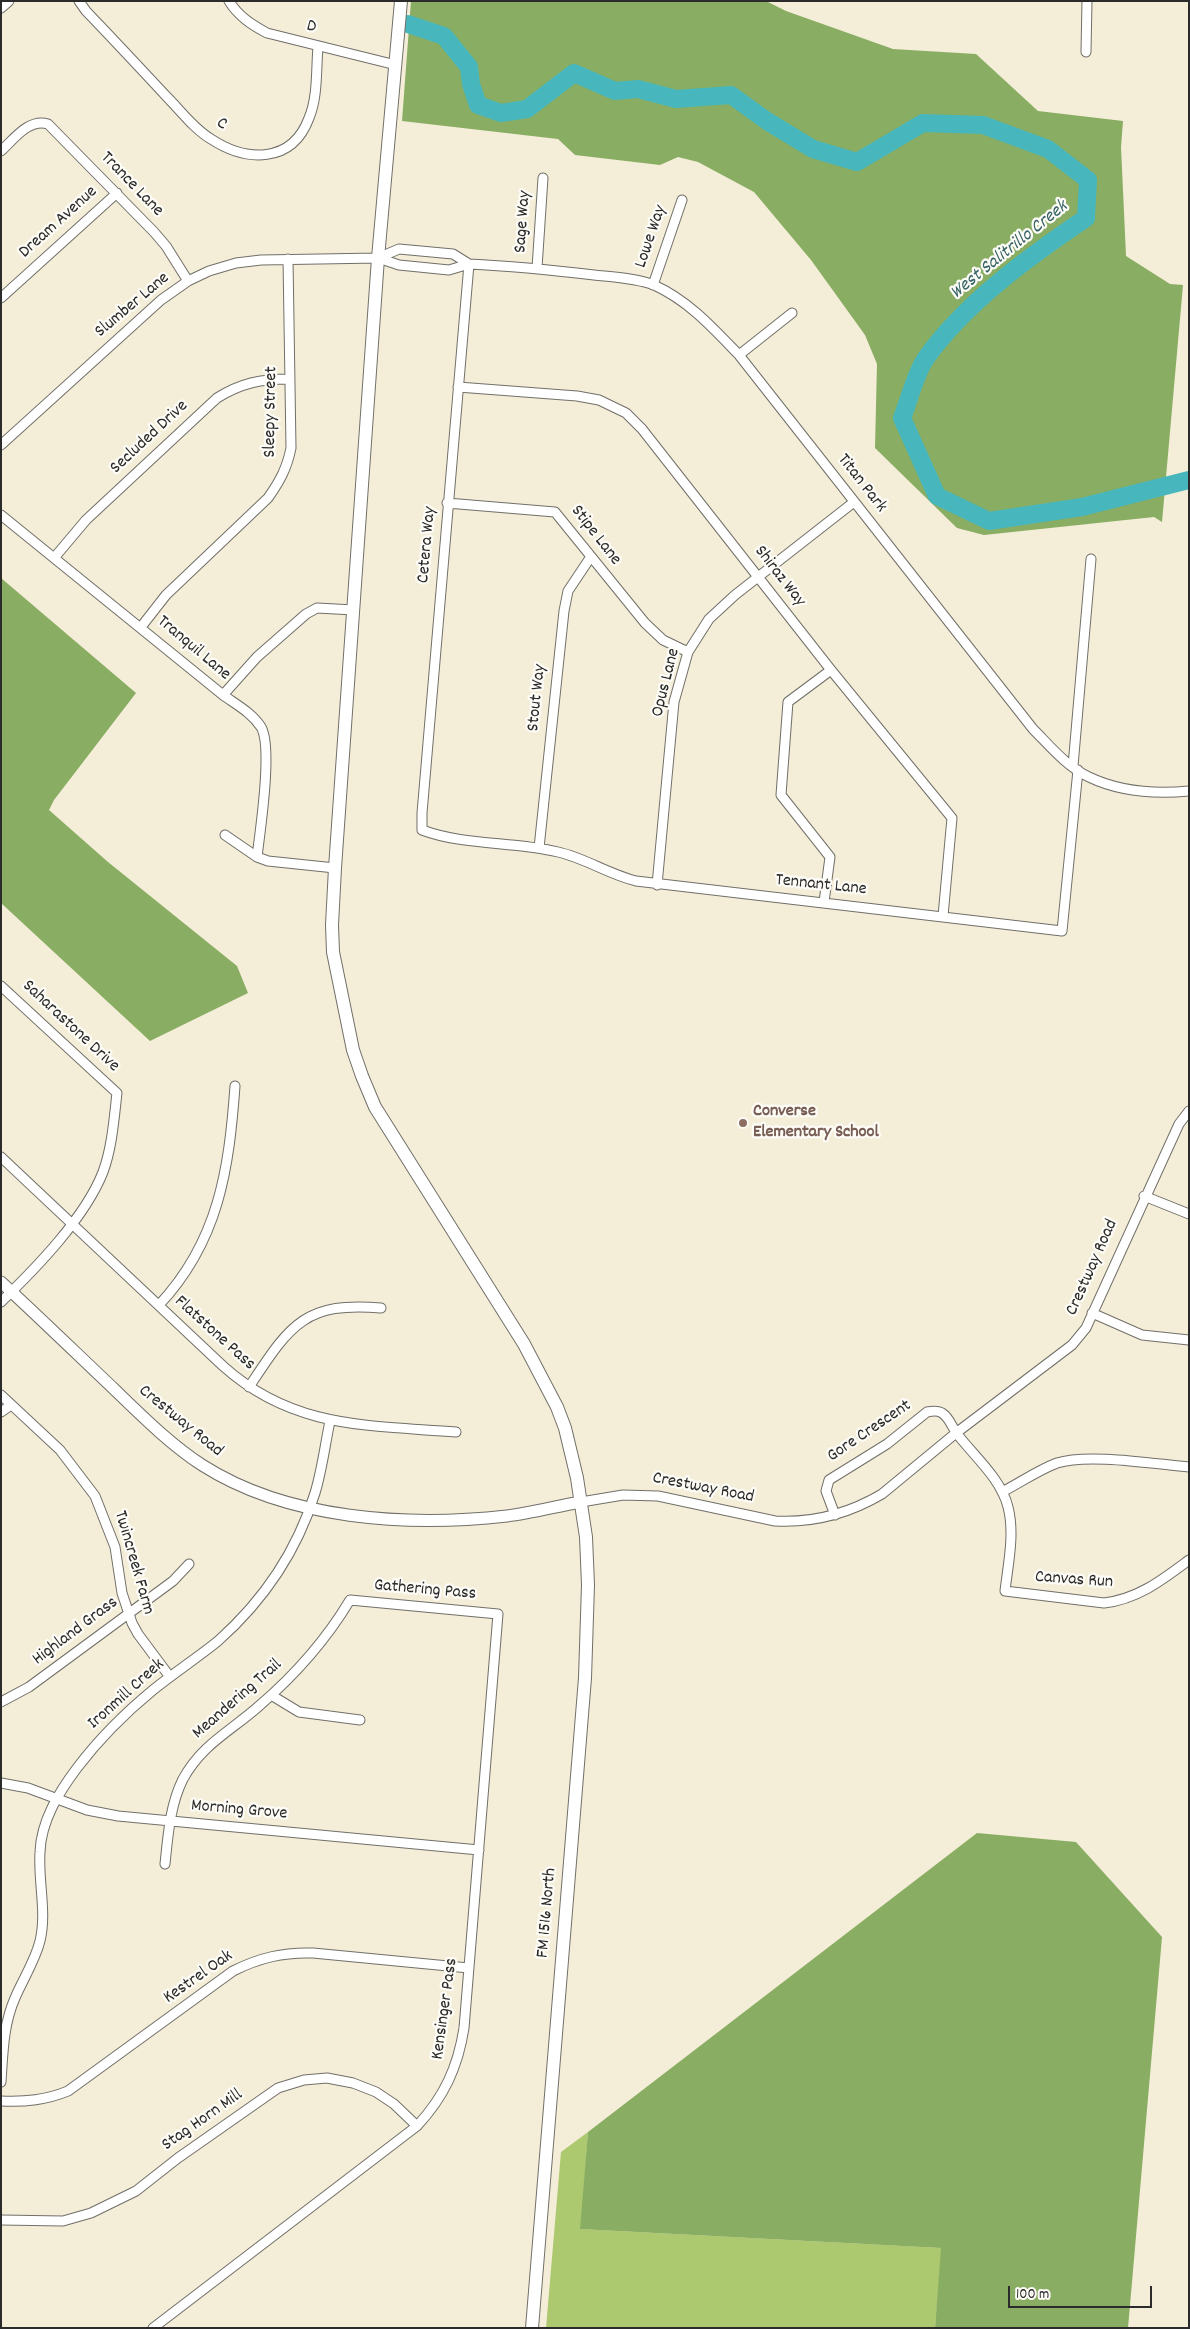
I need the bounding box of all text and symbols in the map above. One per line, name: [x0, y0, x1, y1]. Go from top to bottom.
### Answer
street label: D: [304, 16, 318, 40]
street label: C: [211, 114, 231, 136]
street label: Trance Lane: [95, 148, 167, 222]
street label: Dream Avenue: [15, 182, 103, 264]
street label: Sage Way: [511, 190, 537, 254]
water label: West Salitrillo Creek: [947, 197, 1073, 305]
street label: Lowe Way: [631, 203, 673, 271]
street label: Slumber Lane: [91, 269, 175, 343]
street label: Sleepy Street: [260, 366, 284, 458]
street label: Secluded Drive: [107, 396, 193, 480]
street label: Titan Park: [831, 450, 891, 518]
street label: Stipe Lane: [565, 502, 625, 570]
street label: Cetera Way: [414, 506, 442, 584]
street label: Shiraz Way: [748, 542, 810, 612]
street label: Tranquil Lane: [152, 612, 234, 686]
street label: Opus Lane: [648, 646, 686, 720]
street label: Stout Way: [524, 663, 552, 733]
street label: Tennant Lane: [774, 870, 868, 902]
street label: Saharastone Drive: [17, 976, 123, 1078]
place label: Converse Elementary School: [753, 1102, 879, 1144]
marker: Converse Elementary School: [737, 1117, 749, 1129]
street label: Crestway Road: [1062, 1217, 1124, 1319]
street label: Flatstone Pass: [169, 1292, 259, 1376]
street label: Crestway Road: [133, 1381, 227, 1463]
street label: Gore Crescent: [824, 1396, 916, 1468]
street label: Crestway Road: [650, 1469, 756, 1509]
street label: Twincreek Farm: [108, 1509, 158, 1617]
street label: Canvas Run: [1034, 1568, 1114, 1594]
street label: Gathering Pass: [373, 1576, 477, 1606]
street label: Highland Grass: [29, 1593, 123, 1671]
street label: Ironmill Creek: [84, 1655, 170, 1735]
street label: Meandering Trail: [189, 1655, 287, 1745]
street label: Morning Grove: [190, 1796, 288, 1826]
street label: FM 1516 North: [533, 1867, 563, 1959]
street label: Kestrel Oak: [160, 1946, 238, 2010]
street label: Kensinger Pass: [428, 1957, 464, 2061]
street label: Stag Horn Mill: [158, 2085, 248, 2157]
scale bar: [1010, 2276, 1154, 2308]
text: 100 m: [1016, 2284, 1049, 2306]

